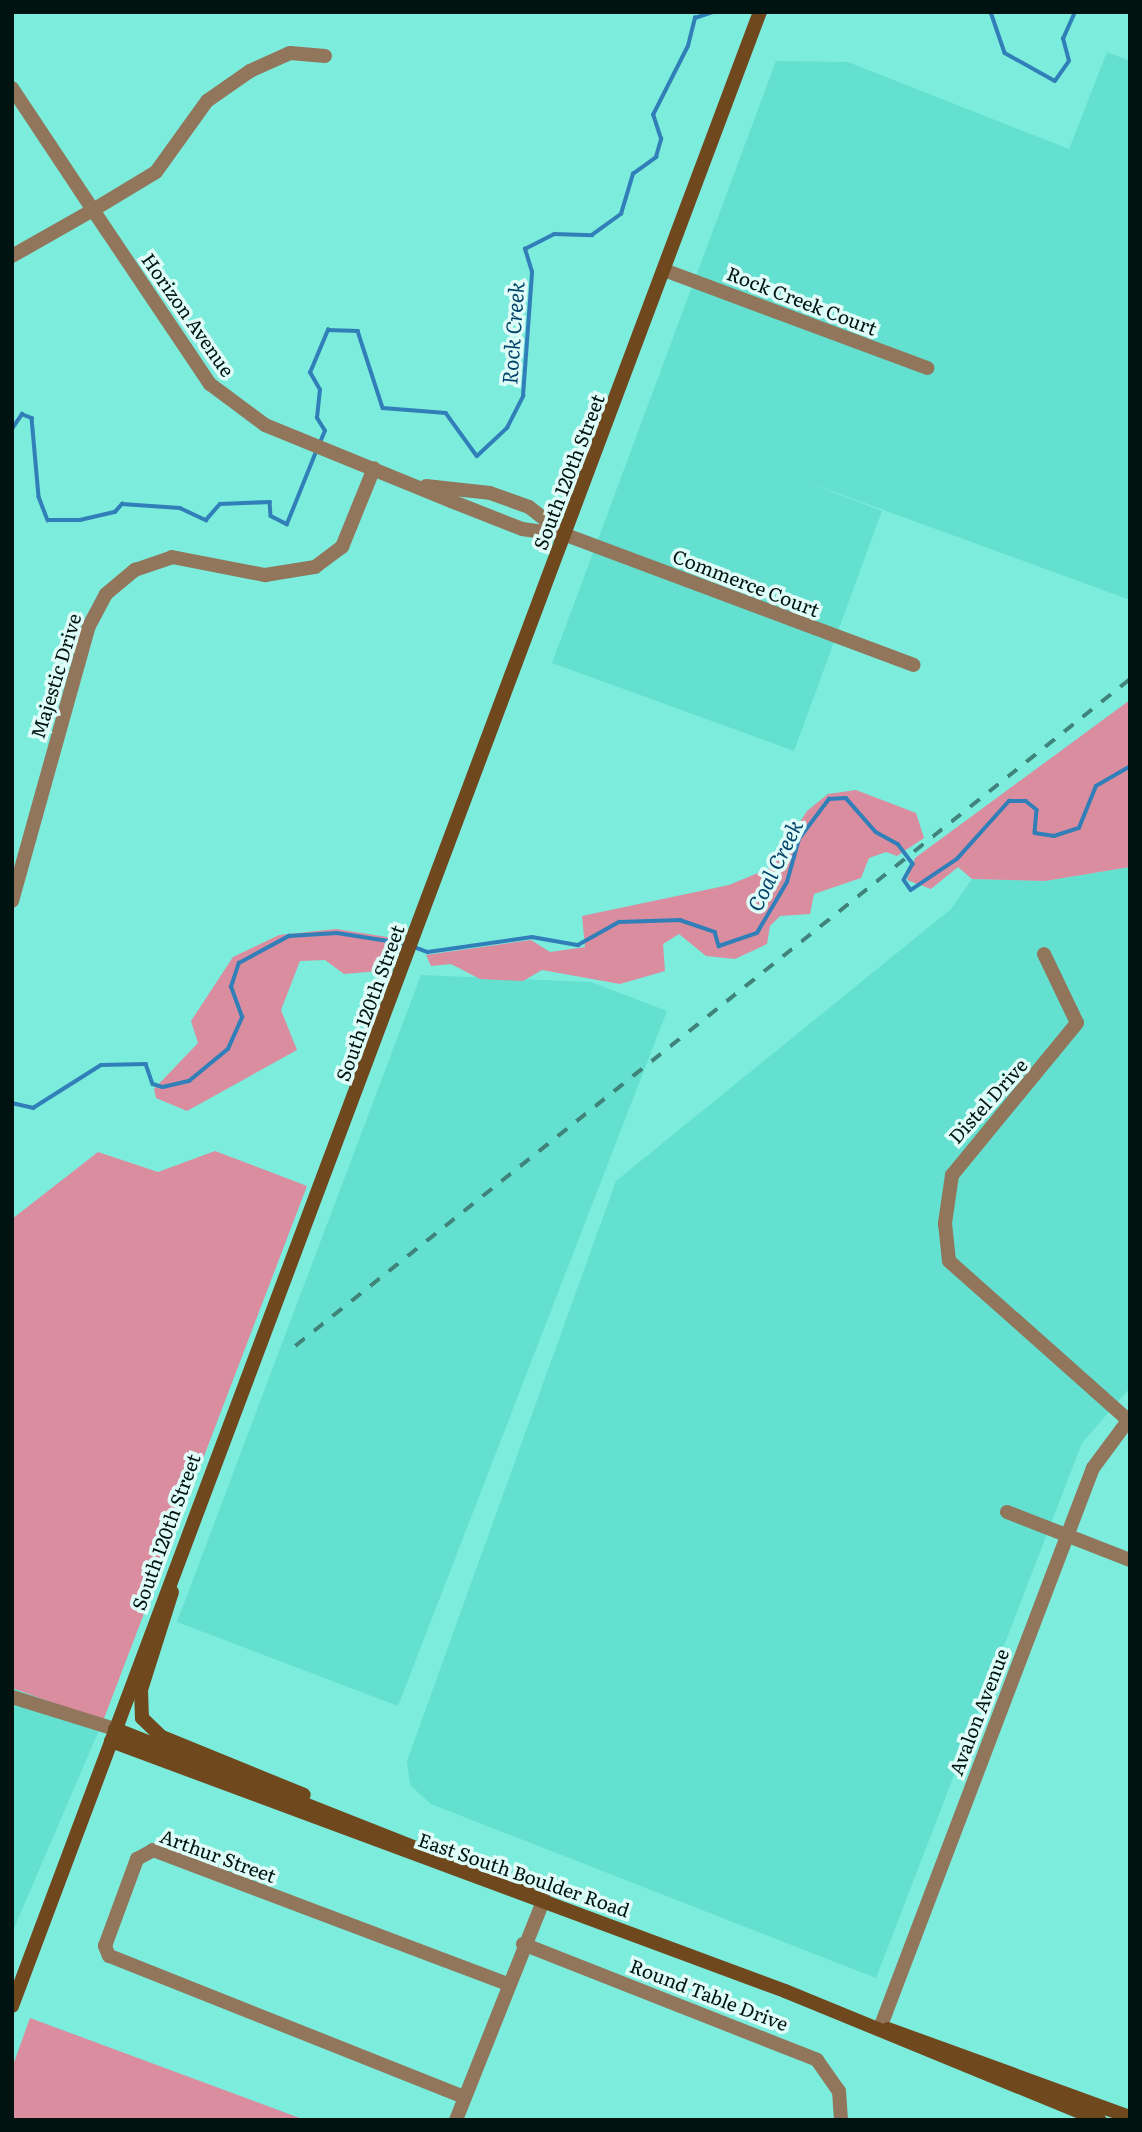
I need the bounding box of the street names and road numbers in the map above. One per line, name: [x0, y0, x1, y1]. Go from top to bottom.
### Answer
street label: Horizon Avenue: [137, 249, 239, 381]
street label: Rock Creek Court: [724, 262, 880, 340]
street label: South 120th Street: [529, 391, 609, 553]
street label: Commerce Court: [669, 545, 823, 621]
street label: Majestic Drive: [26, 611, 86, 741]
street label: South 120th Street: [331, 922, 409, 1084]
street label: Distel Drive: [944, 1054, 1032, 1148]
street label: South 120th Street: [127, 1451, 205, 1613]
street label: Avalon Avenue: [944, 1646, 1014, 1778]
street label: Arthur Street: [157, 1825, 279, 1887]
street label: East South Boulder Road: [415, 1828, 633, 1922]
street label: Round Table Drive: [627, 1954, 791, 2036]

